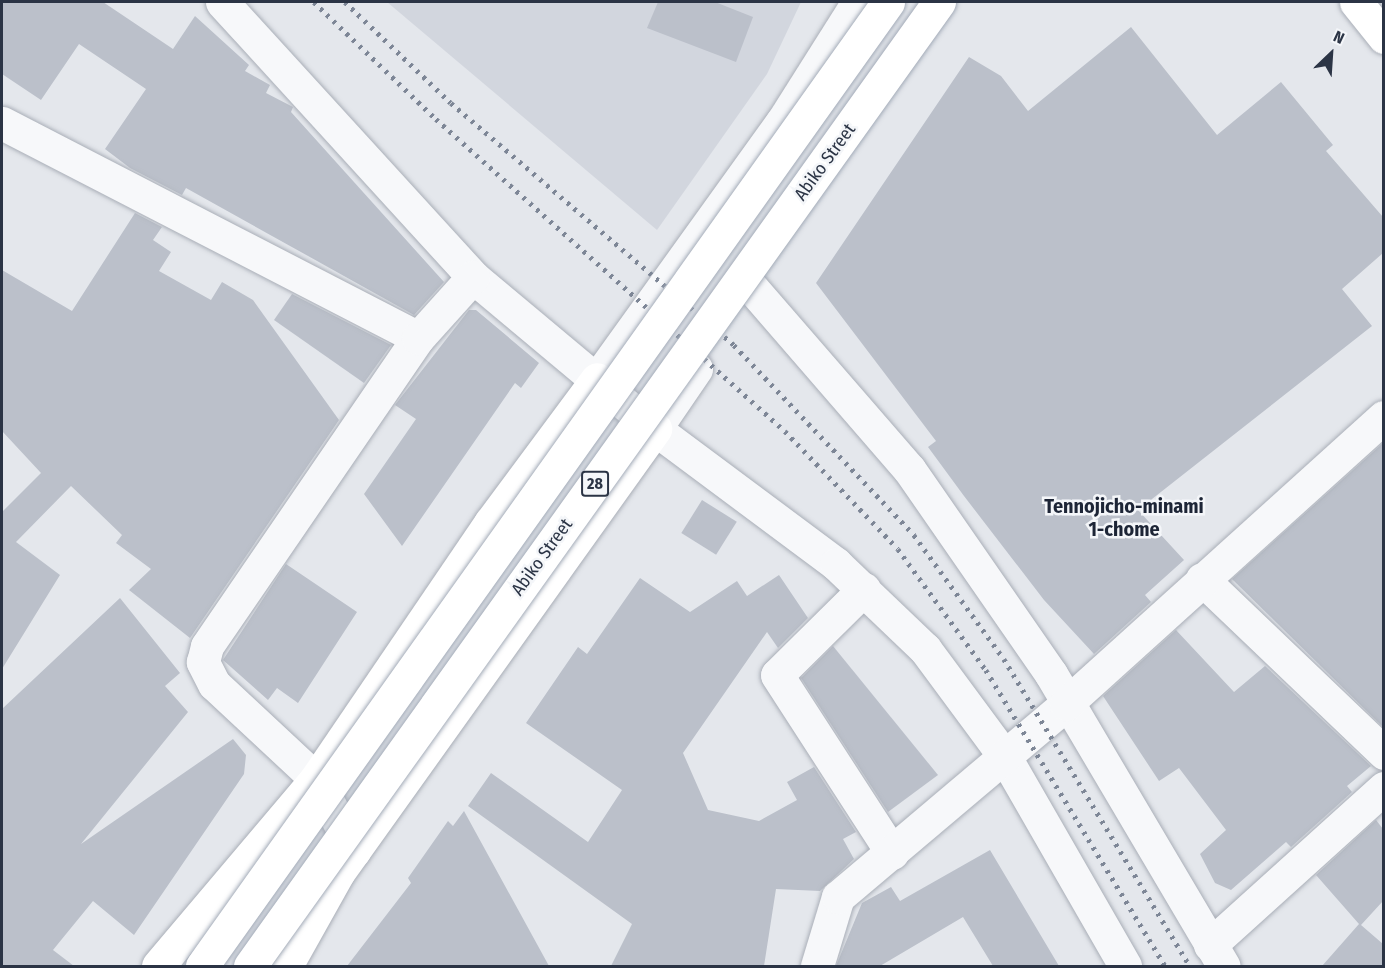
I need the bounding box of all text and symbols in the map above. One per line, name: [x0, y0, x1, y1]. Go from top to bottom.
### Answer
north arrow: [1301, 24, 1361, 84]
text: N: [1330, 27, 1347, 48]
street label: Abiko Street: [790, 119, 860, 205]
road number: 28: [580, 471, 610, 497]
district label: Tennojicho-minami 1-chome: [1044, 495, 1204, 542]
street label: Abiko Street: [507, 514, 577, 600]

